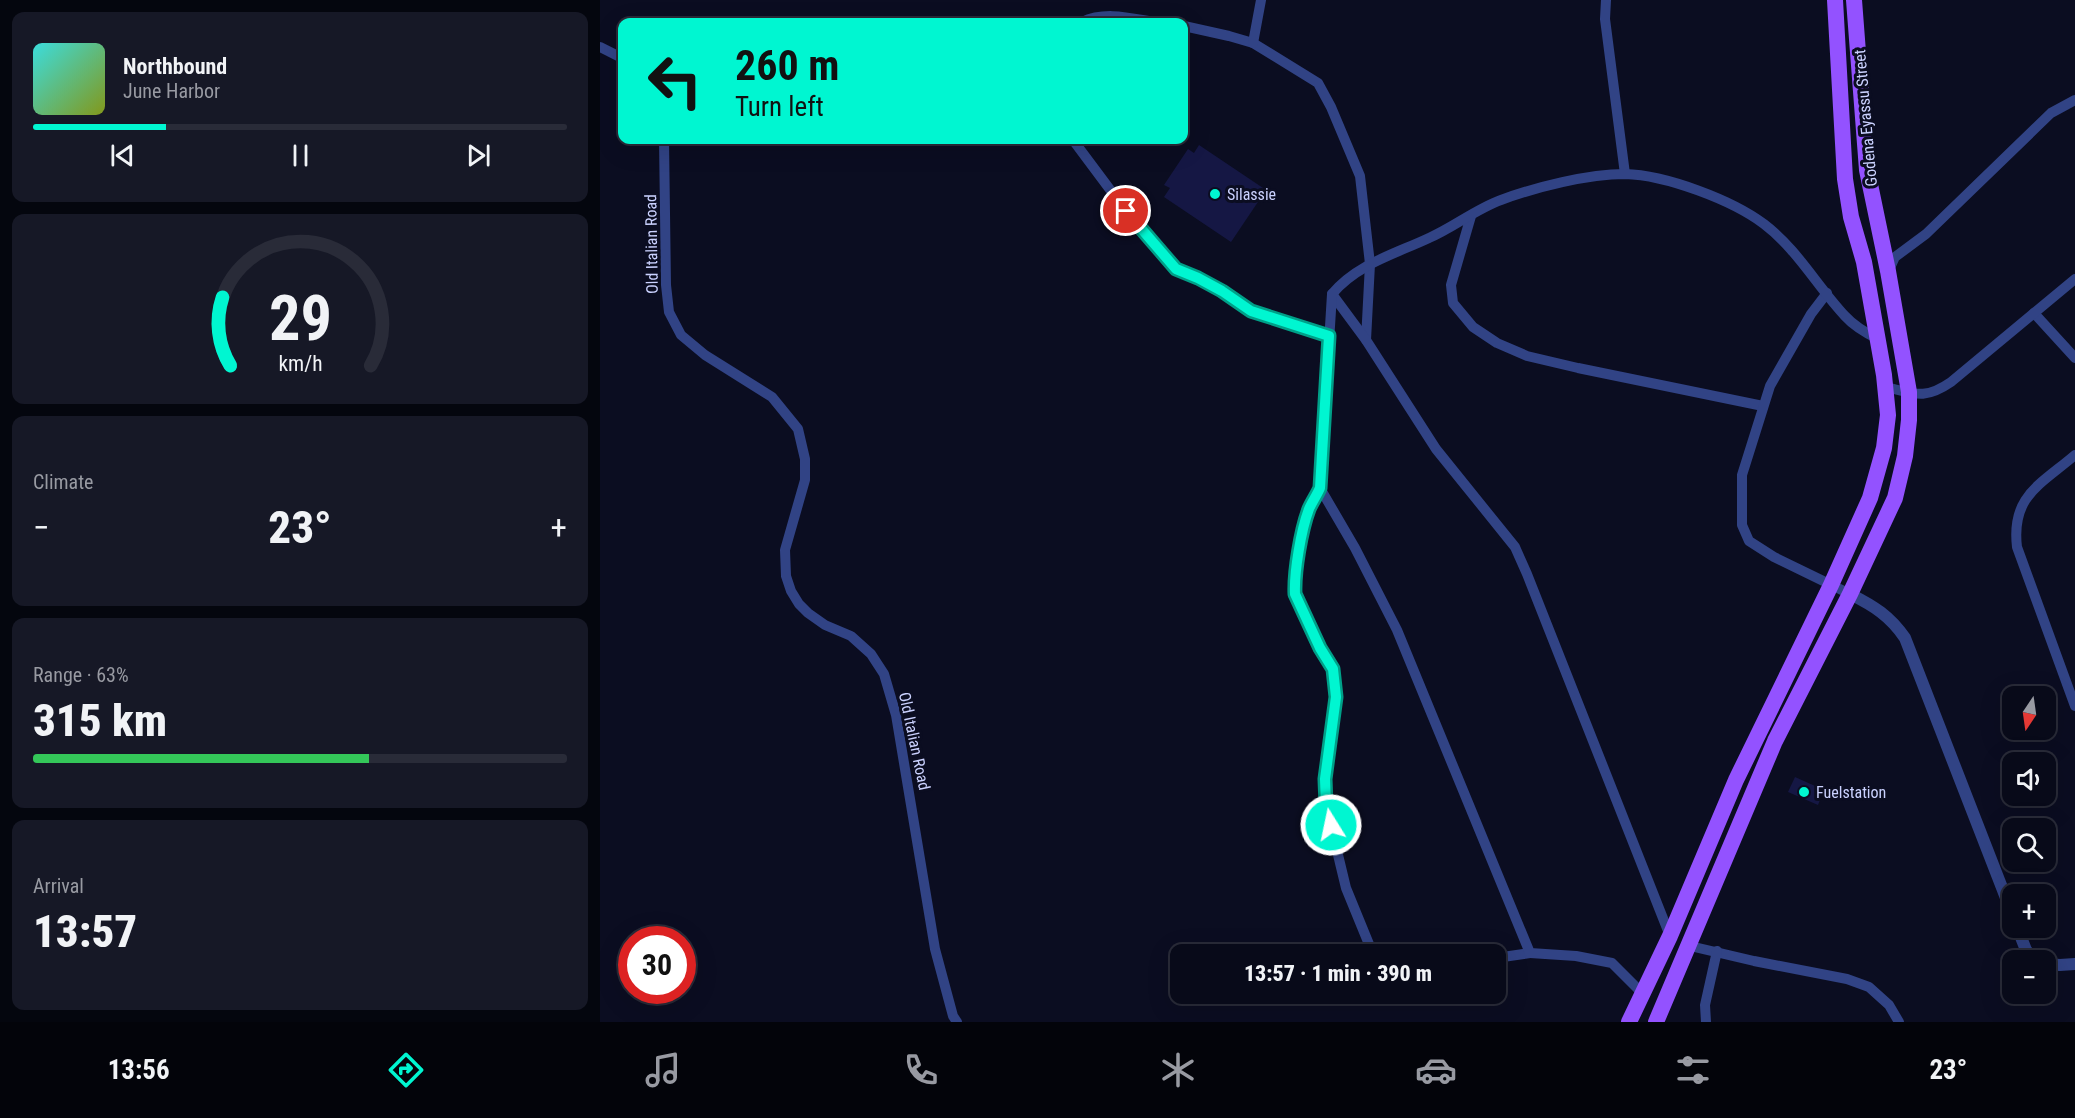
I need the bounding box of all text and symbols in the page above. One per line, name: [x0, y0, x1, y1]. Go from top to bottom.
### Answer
text: 260 m: [735, 41, 840, 90]
icon: left: [636, 42, 714, 120]
street label: Godena Eyassu Street: [1850, 48, 1881, 187]
text: Northbound: [123, 54, 227, 79]
text: June Harbor: [123, 79, 220, 103]
text: Turn left: [735, 91, 824, 123]
icon: previous: [106, 139, 139, 172]
icon: pause: [284, 139, 317, 172]
icon: next: [462, 139, 495, 172]
pin: [1100, 185, 1151, 236]
place label: Silassie: [1227, 185, 1276, 204]
marker: Silassie: [1208, 187, 1222, 201]
street label: Old Italian Road: [641, 194, 662, 294]
icon: arrive: [1109, 194, 1142, 227]
text: 29: [268, 282, 332, 355]
text: km/h: [278, 351, 322, 376]
text: Climate: [33, 470, 93, 494]
text: 23°: [268, 501, 332, 554]
text: −: [33, 508, 50, 547]
text: +: [551, 508, 567, 547]
text: Range · 63%: [33, 663, 129, 687]
north arrow: [2002, 686, 2056, 740]
map controls: [2002, 686, 2056, 1004]
street label: Old Italian Road: [895, 690, 934, 792]
text: 315 km: [33, 694, 167, 747]
button: sound: [2002, 752, 2056, 806]
place label: Fuelstation: [1816, 783, 1886, 802]
marker: Fuelstation: [1797, 785, 1811, 799]
position arrow: [1299, 793, 1363, 857]
button: search: [2002, 818, 2056, 872]
text: Arrival: [33, 874, 84, 898]
button: +: [2002, 884, 2056, 938]
text: 13:57: [33, 905, 137, 958]
speed limit sign: 30: [618, 926, 696, 1004]
button: −: [2002, 950, 2056, 1004]
text: 13:57 · 1 min · 390 m: [1244, 961, 1432, 986]
icon: directions: [385, 1049, 427, 1091]
icon: music: [642, 1049, 684, 1091]
icon: phone: [900, 1049, 942, 1091]
icon: climate: [1157, 1049, 1199, 1091]
icon: car: [1415, 1049, 1457, 1091]
icon: filters: [1672, 1049, 1714, 1091]
text: 13:56: [108, 1054, 170, 1086]
text: 23°: [1929, 1054, 1967, 1086]

